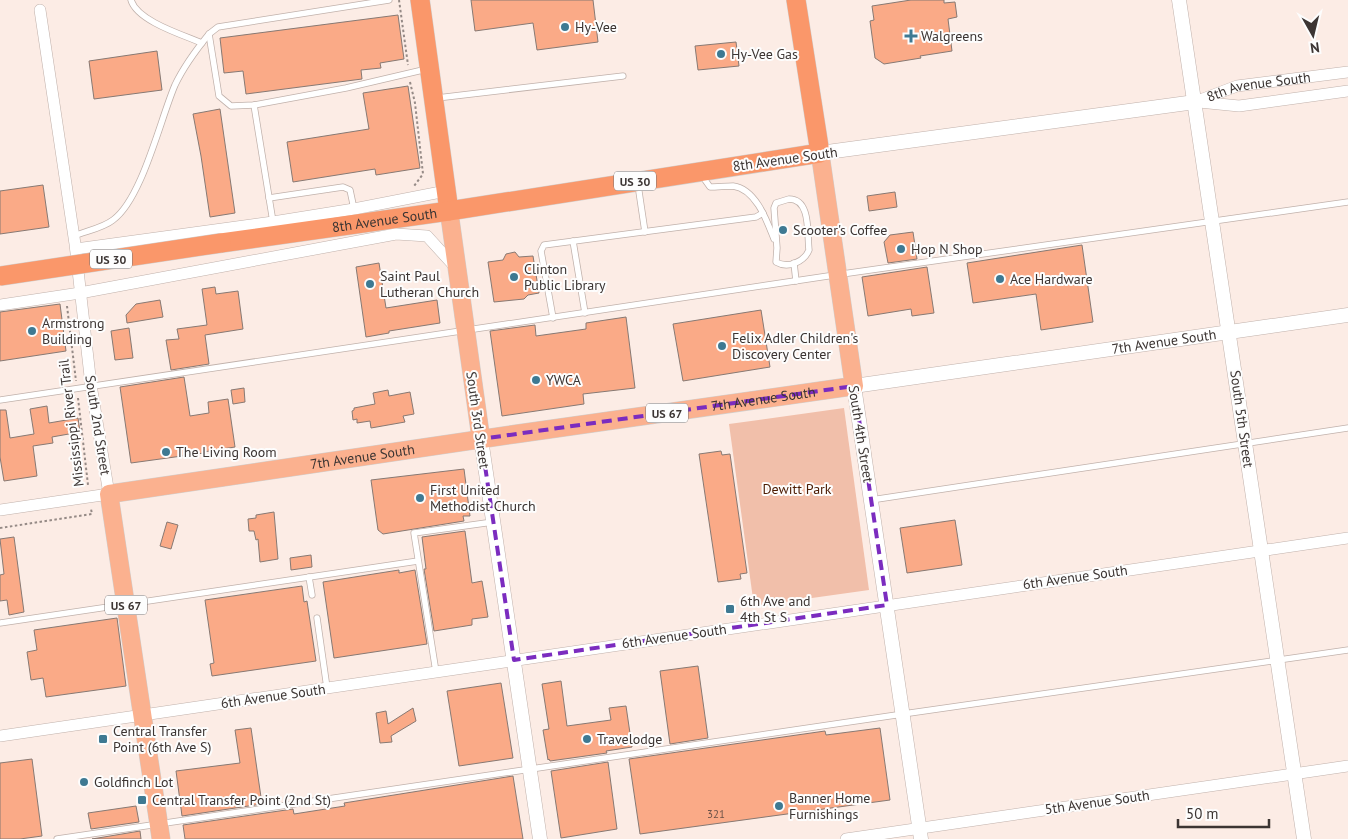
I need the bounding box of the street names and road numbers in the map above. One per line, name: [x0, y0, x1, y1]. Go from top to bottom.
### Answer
street label: 8th Avenue South: [1204, 68, 1312, 106]
street label: 8th Avenue South: [731, 143, 839, 175]
road number: US 30: [614, 172, 656, 190]
street label: 8th Avenue South: [331, 204, 438, 236]
road number: US 30: [90, 250, 132, 268]
street label: 7th Avenue South: [1110, 325, 1217, 358]
street label: Mississippi River Trail: [54, 358, 88, 488]
street label: South 5th Street: [1226, 369, 1258, 469]
street label: South 3rd Street: [462, 370, 494, 470]
street label: South 2nd Street: [81, 374, 115, 477]
street label: 7th Avenue South: [710, 383, 817, 415]
street label: South 4th Street: [844, 384, 878, 484]
road number: US 67: [646, 403, 688, 422]
street label: 7th Avenue South: [309, 440, 416, 473]
street label: 6th Avenue South: [1021, 561, 1129, 593]
road number: US 67: [105, 596, 147, 614]
street label: 6th Avenue South: [620, 620, 728, 652]
street label: 6th Avenue South: [219, 680, 327, 712]
street label: 5th Avenue South: [1043, 786, 1151, 818]

